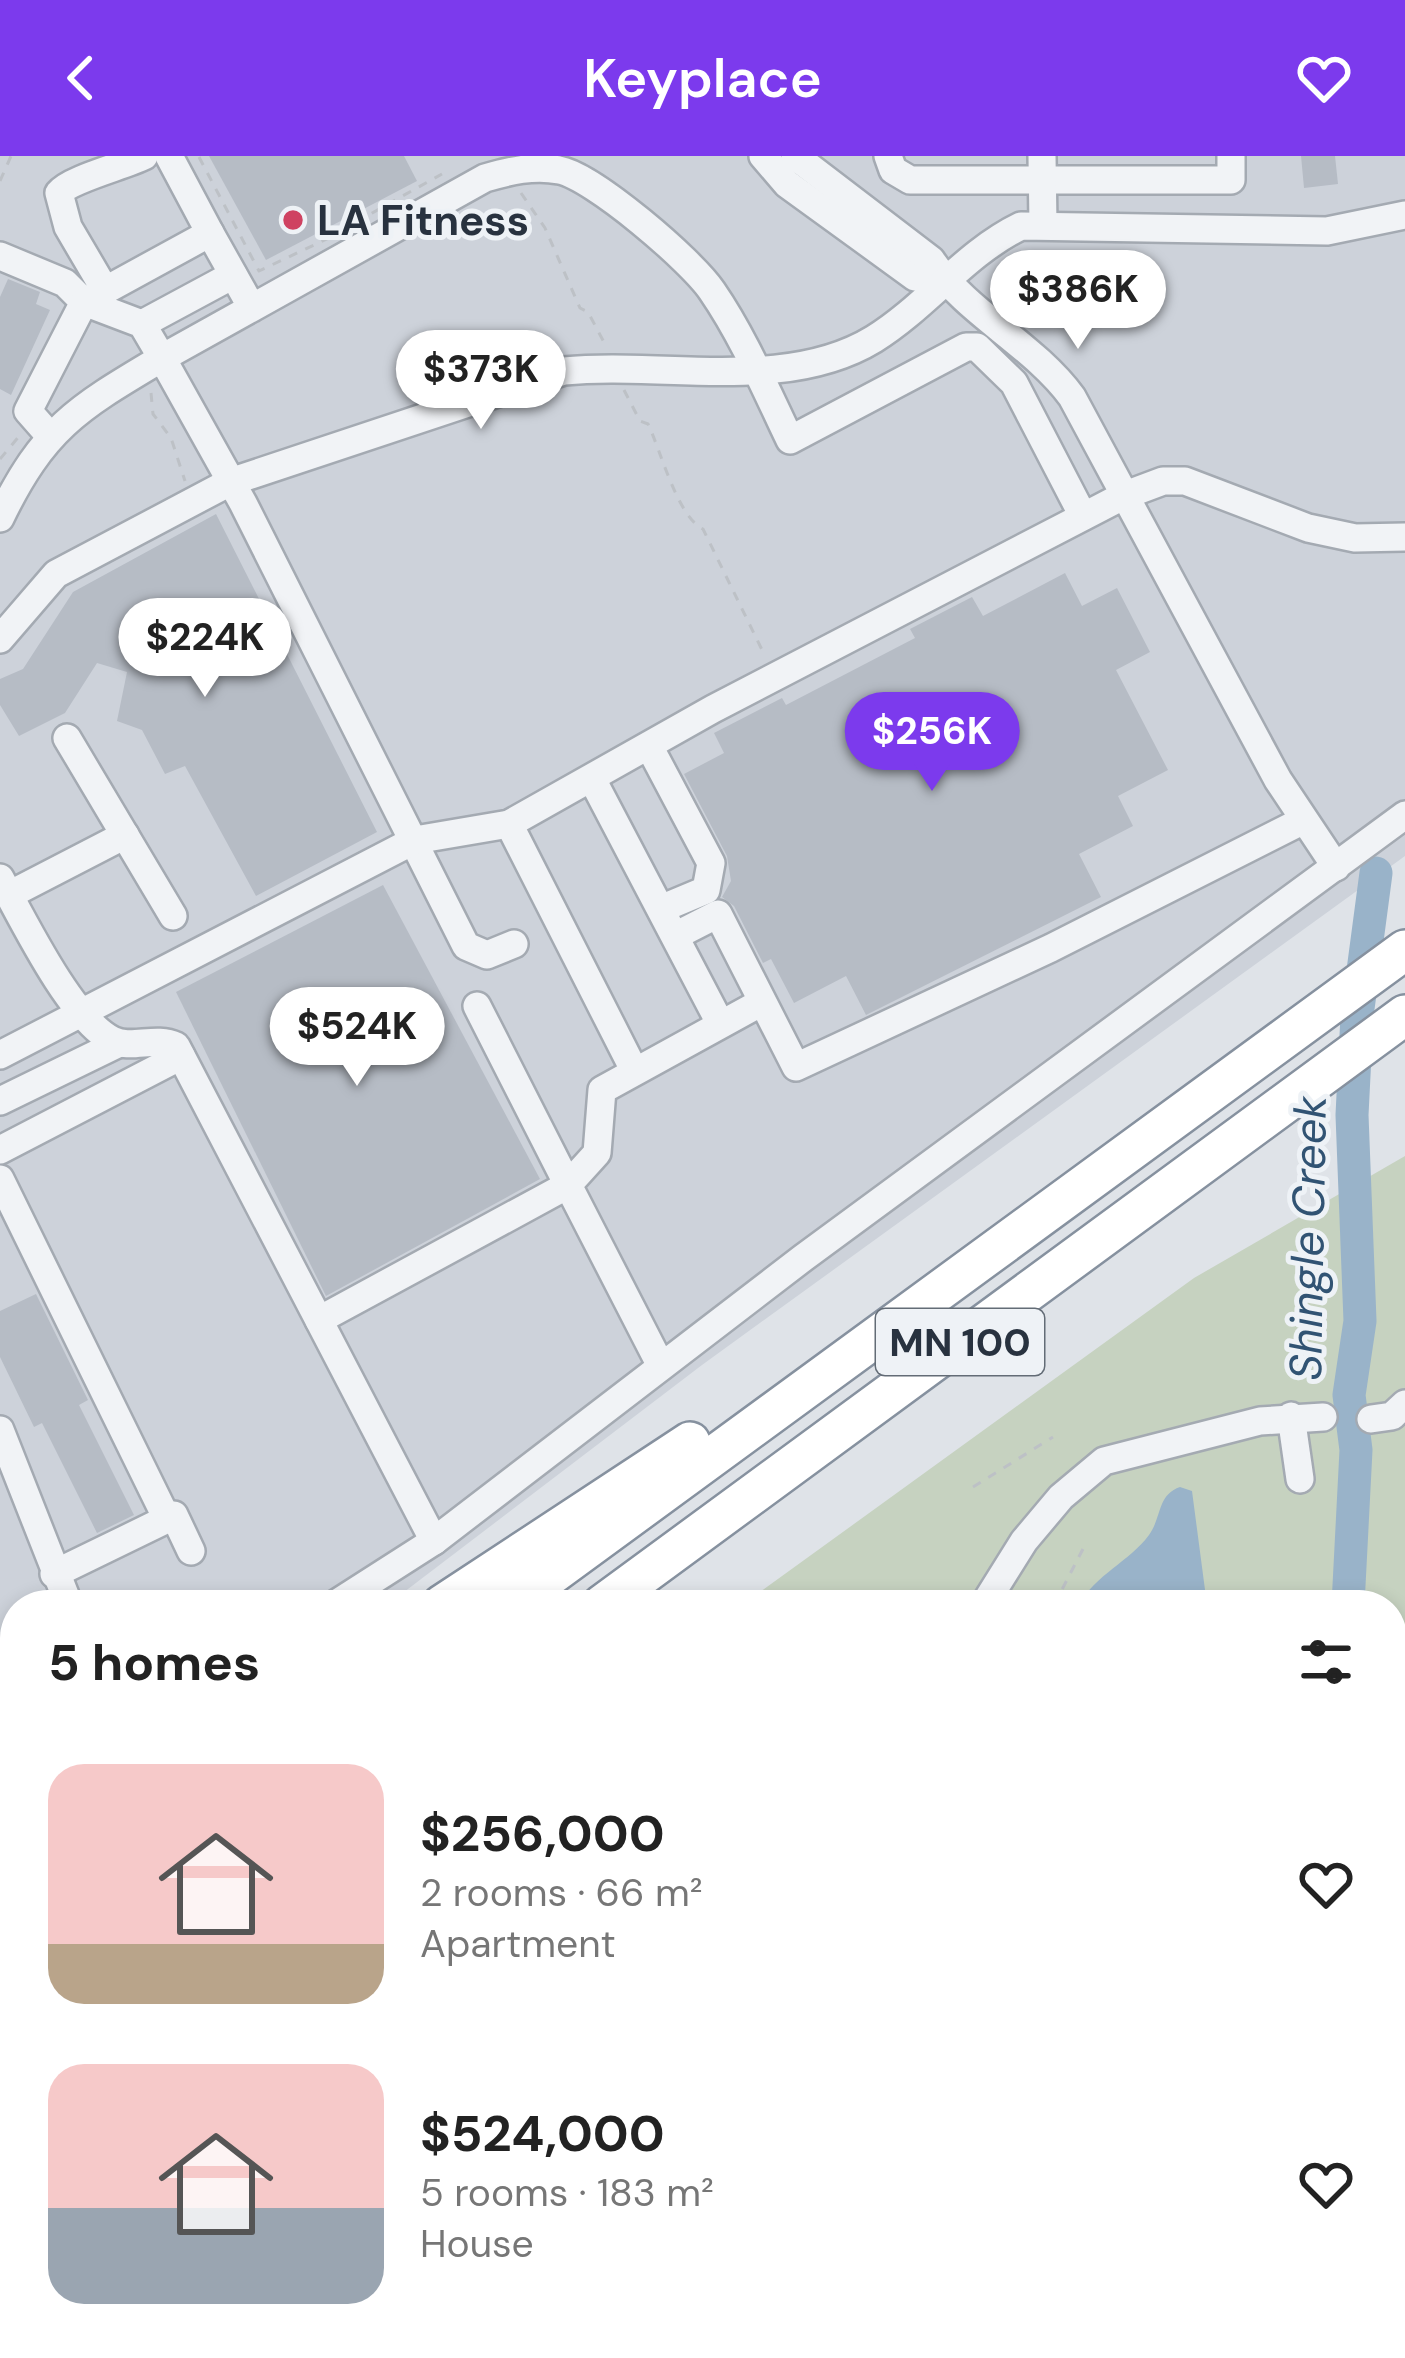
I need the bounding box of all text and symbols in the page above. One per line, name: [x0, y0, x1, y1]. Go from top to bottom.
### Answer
text: Keyplace: [583, 43, 822, 114]
icon: back: [48, 45, 114, 111]
icon: heart: [1291, 45, 1357, 111]
place label: LA Fitness: [317, 193, 529, 248]
marker: LA Fitness: [280, 207, 306, 233]
pin: $386K: [994, 250, 1162, 352]
text: $386K: [1017, 263, 1139, 314]
pin: $373K: [397, 330, 565, 432]
text: $373K: [423, 343, 539, 394]
pin: $224K: [121, 598, 289, 700]
text: $224K: [145, 611, 265, 662]
pin: $256K: [848, 692, 1016, 794]
text: $256K: [872, 705, 992, 756]
pin: $524K: [273, 987, 441, 1089]
text: $524K: [297, 1000, 417, 1051]
water label: Shingle Creek: [1276, 1094, 1340, 1381]
road number: MN 100: [876, 1309, 1044, 1375]
text: 5 homes: [48, 1629, 260, 1696]
icon: filters: [1293, 1629, 1359, 1695]
text: $256,000: [420, 1800, 665, 1867]
icon: home: [144, 1812, 288, 1956]
icon: heart: [1293, 1851, 1359, 1917]
text: 2 rooms · 66 m²: [420, 1867, 703, 1918]
text: Apartment: [420, 1918, 616, 1969]
text: $524,000: [420, 2100, 665, 2167]
icon: home: [144, 2112, 288, 2256]
icon: heart: [1293, 2151, 1359, 2217]
text: 5 rooms · 183 m²: [420, 2167, 714, 2218]
text: House: [420, 2218, 534, 2269]

